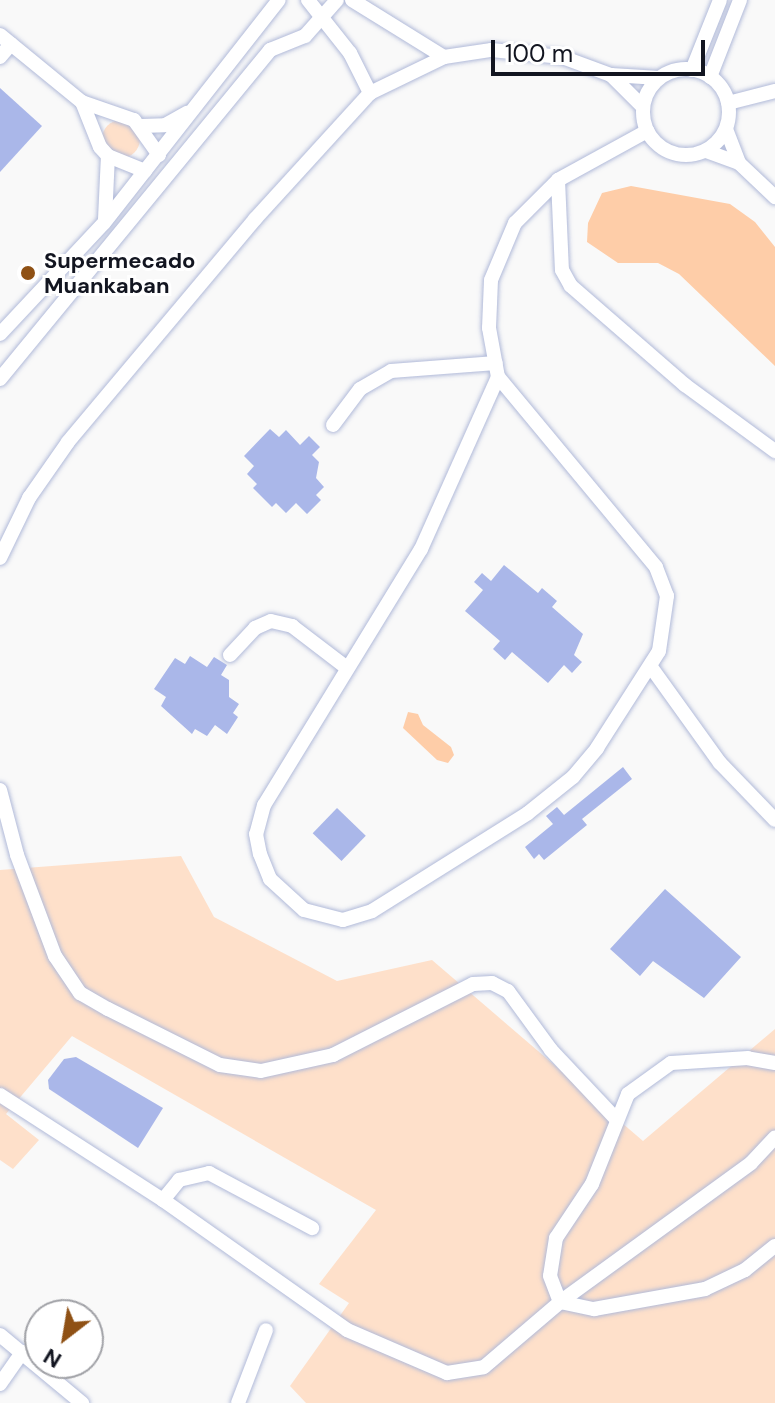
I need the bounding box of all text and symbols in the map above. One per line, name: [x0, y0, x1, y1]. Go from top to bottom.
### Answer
scale bar: [495, 24, 709, 74]
text: 100 m: [505, 38, 573, 69]
place label: Supermecado Muankaban: [44, 247, 196, 298]
marker: Supermecado Muankaban: [19, 264, 37, 282]
north arrow: [24, 1299, 104, 1379]
text: N: [38, 1342, 67, 1375]

